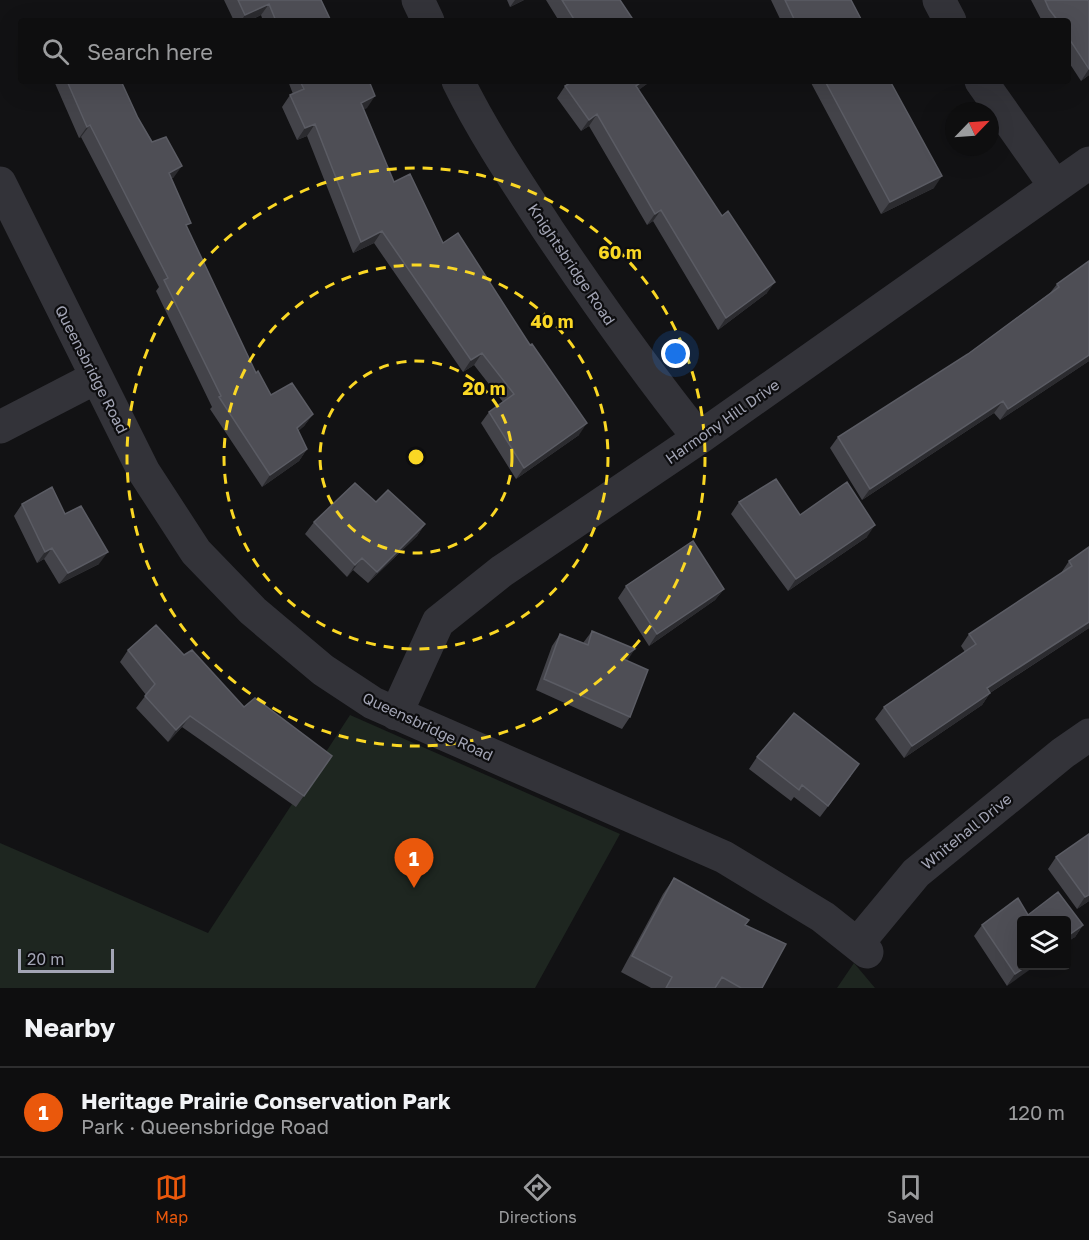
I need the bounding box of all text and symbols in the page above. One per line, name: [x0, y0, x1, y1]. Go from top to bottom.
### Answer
search box: [18, 18, 1071, 84]
icon: search: [39, 35, 72, 68]
text: Search here: [87, 38, 213, 65]
north arrow: [945, 102, 999, 156]
street label: Knightsbridge Road: [525, 200, 619, 328]
text: 60 m: [598, 241, 642, 263]
street label: Queensbridge Road: [52, 302, 132, 436]
text: 40 m: [530, 310, 574, 332]
your location: [661, 339, 690, 368]
street label: Harmony Hill Drive: [662, 375, 783, 467]
text: 20 m: [463, 377, 505, 399]
centre of rings: [406, 447, 426, 467]
street label: Queensbridge Road: [360, 688, 496, 764]
street label: Whitehall Drive: [917, 789, 1015, 873]
pin: 1: [394, 838, 434, 888]
map controls: [1017, 916, 1071, 970]
button: layers: [1017, 916, 1071, 970]
scale bar: [18, 946, 114, 974]
text: 20 m: [27, 949, 64, 969]
text: Nearby: [24, 1012, 115, 1043]
text: Heritage Prairie Conservation Park: [81, 1087, 451, 1114]
text: 1: [38, 1100, 49, 1124]
text: 120 m: [1009, 1100, 1065, 1124]
text: Park · Queensbridge Road: [81, 1114, 329, 1138]
tab: Map: [155, 1171, 188, 1227]
tab: Directions: [499, 1171, 577, 1227]
tab: Saved: [887, 1171, 934, 1227]

